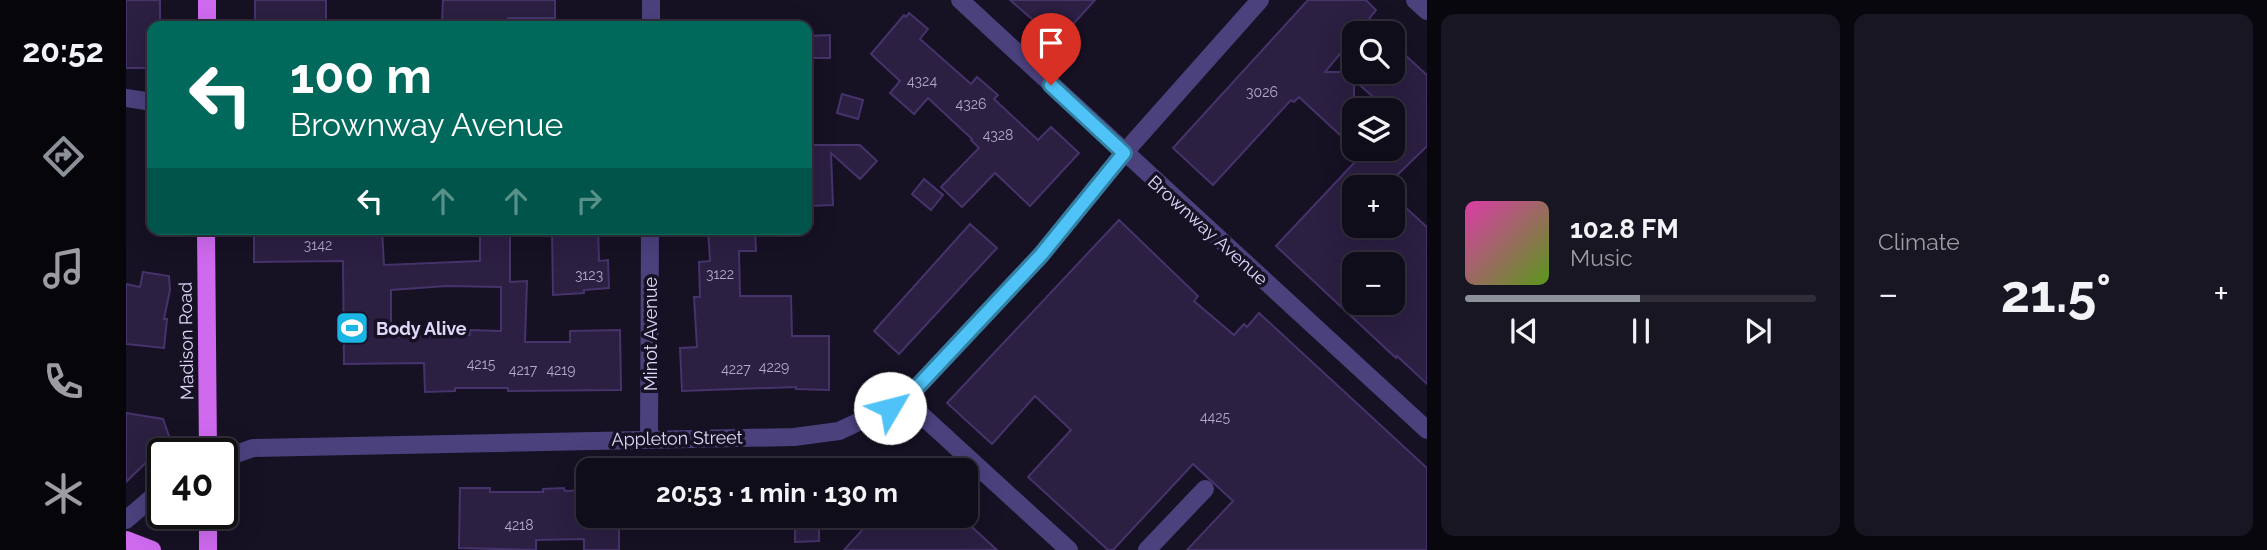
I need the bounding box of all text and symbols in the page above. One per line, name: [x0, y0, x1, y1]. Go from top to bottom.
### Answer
pin: [1021, 13, 1081, 85]
map controls: [1342, 21, 1405, 315]
button: search: [1342, 21, 1405, 84]
icon: arrive: [1032, 24, 1070, 62]
text: 20:52: [22, 32, 104, 69]
text: 100 m: [290, 47, 432, 104]
icon: left: [175, 49, 266, 140]
house number: 4324: [907, 73, 937, 89]
house number: 3026: [1246, 84, 1278, 100]
house number: 4326: [956, 96, 986, 112]
button: layers: [1342, 98, 1405, 161]
text: Brownway Avenue: [290, 106, 563, 143]
house number: 4328: [983, 127, 1013, 143]
icon: directions: [39, 132, 88, 181]
street label: Brownway Avenue: [1144, 171, 1272, 290]
button: +: [1342, 175, 1405, 238]
icon: left: [351, 182, 389, 220]
icon: ahead: [424, 182, 462, 220]
icon: ahead: [497, 182, 535, 220]
icon: right: [570, 182, 608, 220]
text: 102.8 FM: [1570, 214, 1679, 244]
text: Climate: [1878, 228, 1960, 255]
house number: 3142: [304, 237, 332, 253]
icon: music: [39, 244, 88, 293]
text: Music: [1570, 244, 1633, 271]
button: −: [1342, 252, 1405, 315]
text: 21.5°: [2001, 263, 2111, 324]
house number: 3122: [706, 266, 734, 282]
house number: 3123: [575, 267, 603, 283]
text: −: [1878, 271, 1898, 316]
text: +: [2213, 271, 2229, 316]
street label: Minot Avenue: [640, 277, 661, 391]
street label: Madison Road: [174, 282, 198, 400]
sports icon: Body Alive: [333, 309, 371, 347]
icon: previous: [1505, 312, 1543, 350]
icon: pause: [1622, 312, 1660, 350]
icon: next: [1739, 312, 1777, 350]
place label: Body Alive: [376, 318, 467, 339]
house number: 4215: [467, 356, 496, 372]
icon: phone: [39, 357, 88, 406]
house number: 4229: [759, 359, 789, 375]
house number: 4227: [721, 361, 751, 377]
house number: 4217: [509, 362, 538, 378]
house number: 4219: [546, 362, 576, 378]
position arrow: [853, 371, 927, 445]
house number: 4425: [1200, 409, 1230, 425]
street label: Appleton Street: [611, 426, 743, 450]
speed limit sign: 40: [147, 438, 238, 529]
icon: climate: [39, 469, 88, 518]
text: 20:53 · 1 min · 130 m: [656, 478, 898, 508]
house number: 4218: [504, 517, 534, 533]

